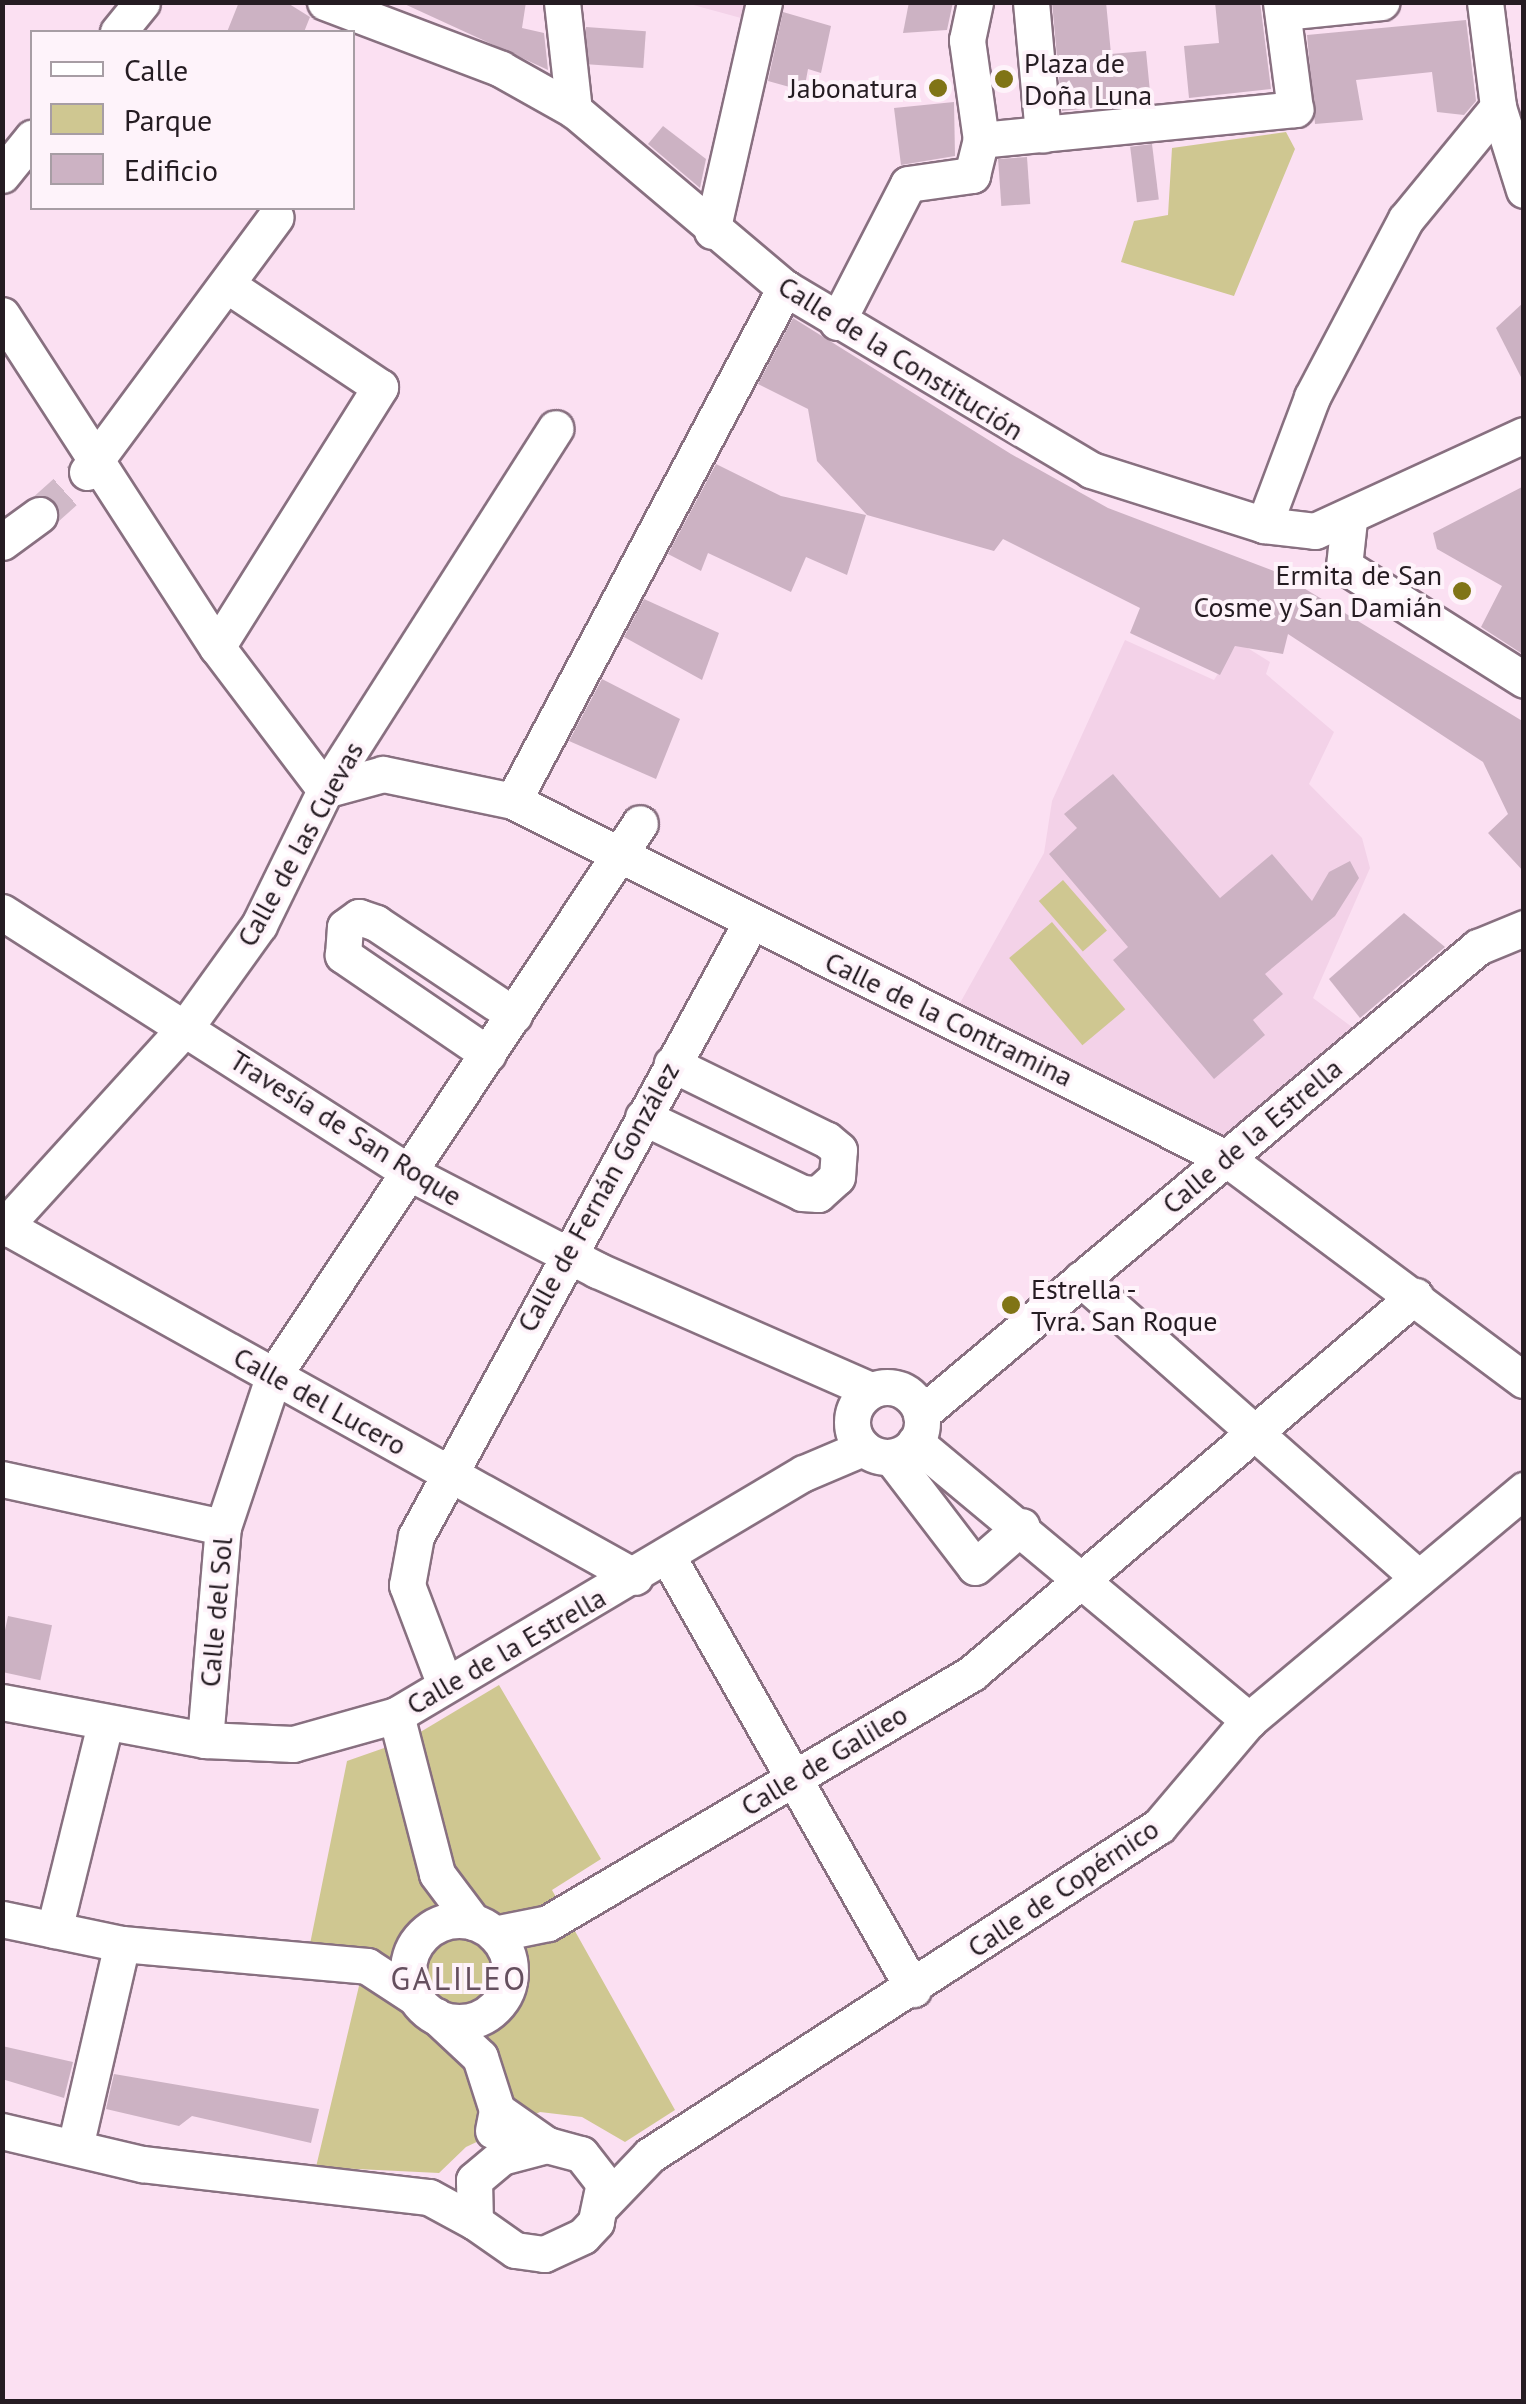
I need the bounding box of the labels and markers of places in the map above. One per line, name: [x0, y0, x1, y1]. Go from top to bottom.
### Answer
place label: Plaza de Doña Luna: [1024, 46, 1152, 112]
marker: Plaza de Doña Luna: [993, 68, 1015, 90]
place label: Jabonatura: [789, 71, 918, 105]
marker: Jabonatura: [927, 77, 949, 99]
place label: Ermita de San Cosme y San Damián: [1192, 558, 1442, 624]
marker: Ermita de San Cosme y San Damián: [1451, 580, 1473, 602]
place label: Estrella - Tvra. San Roque: [1031, 1272, 1220, 1338]
marker: Estrella - Tvra. San Roque: [1000, 1294, 1022, 1316]

